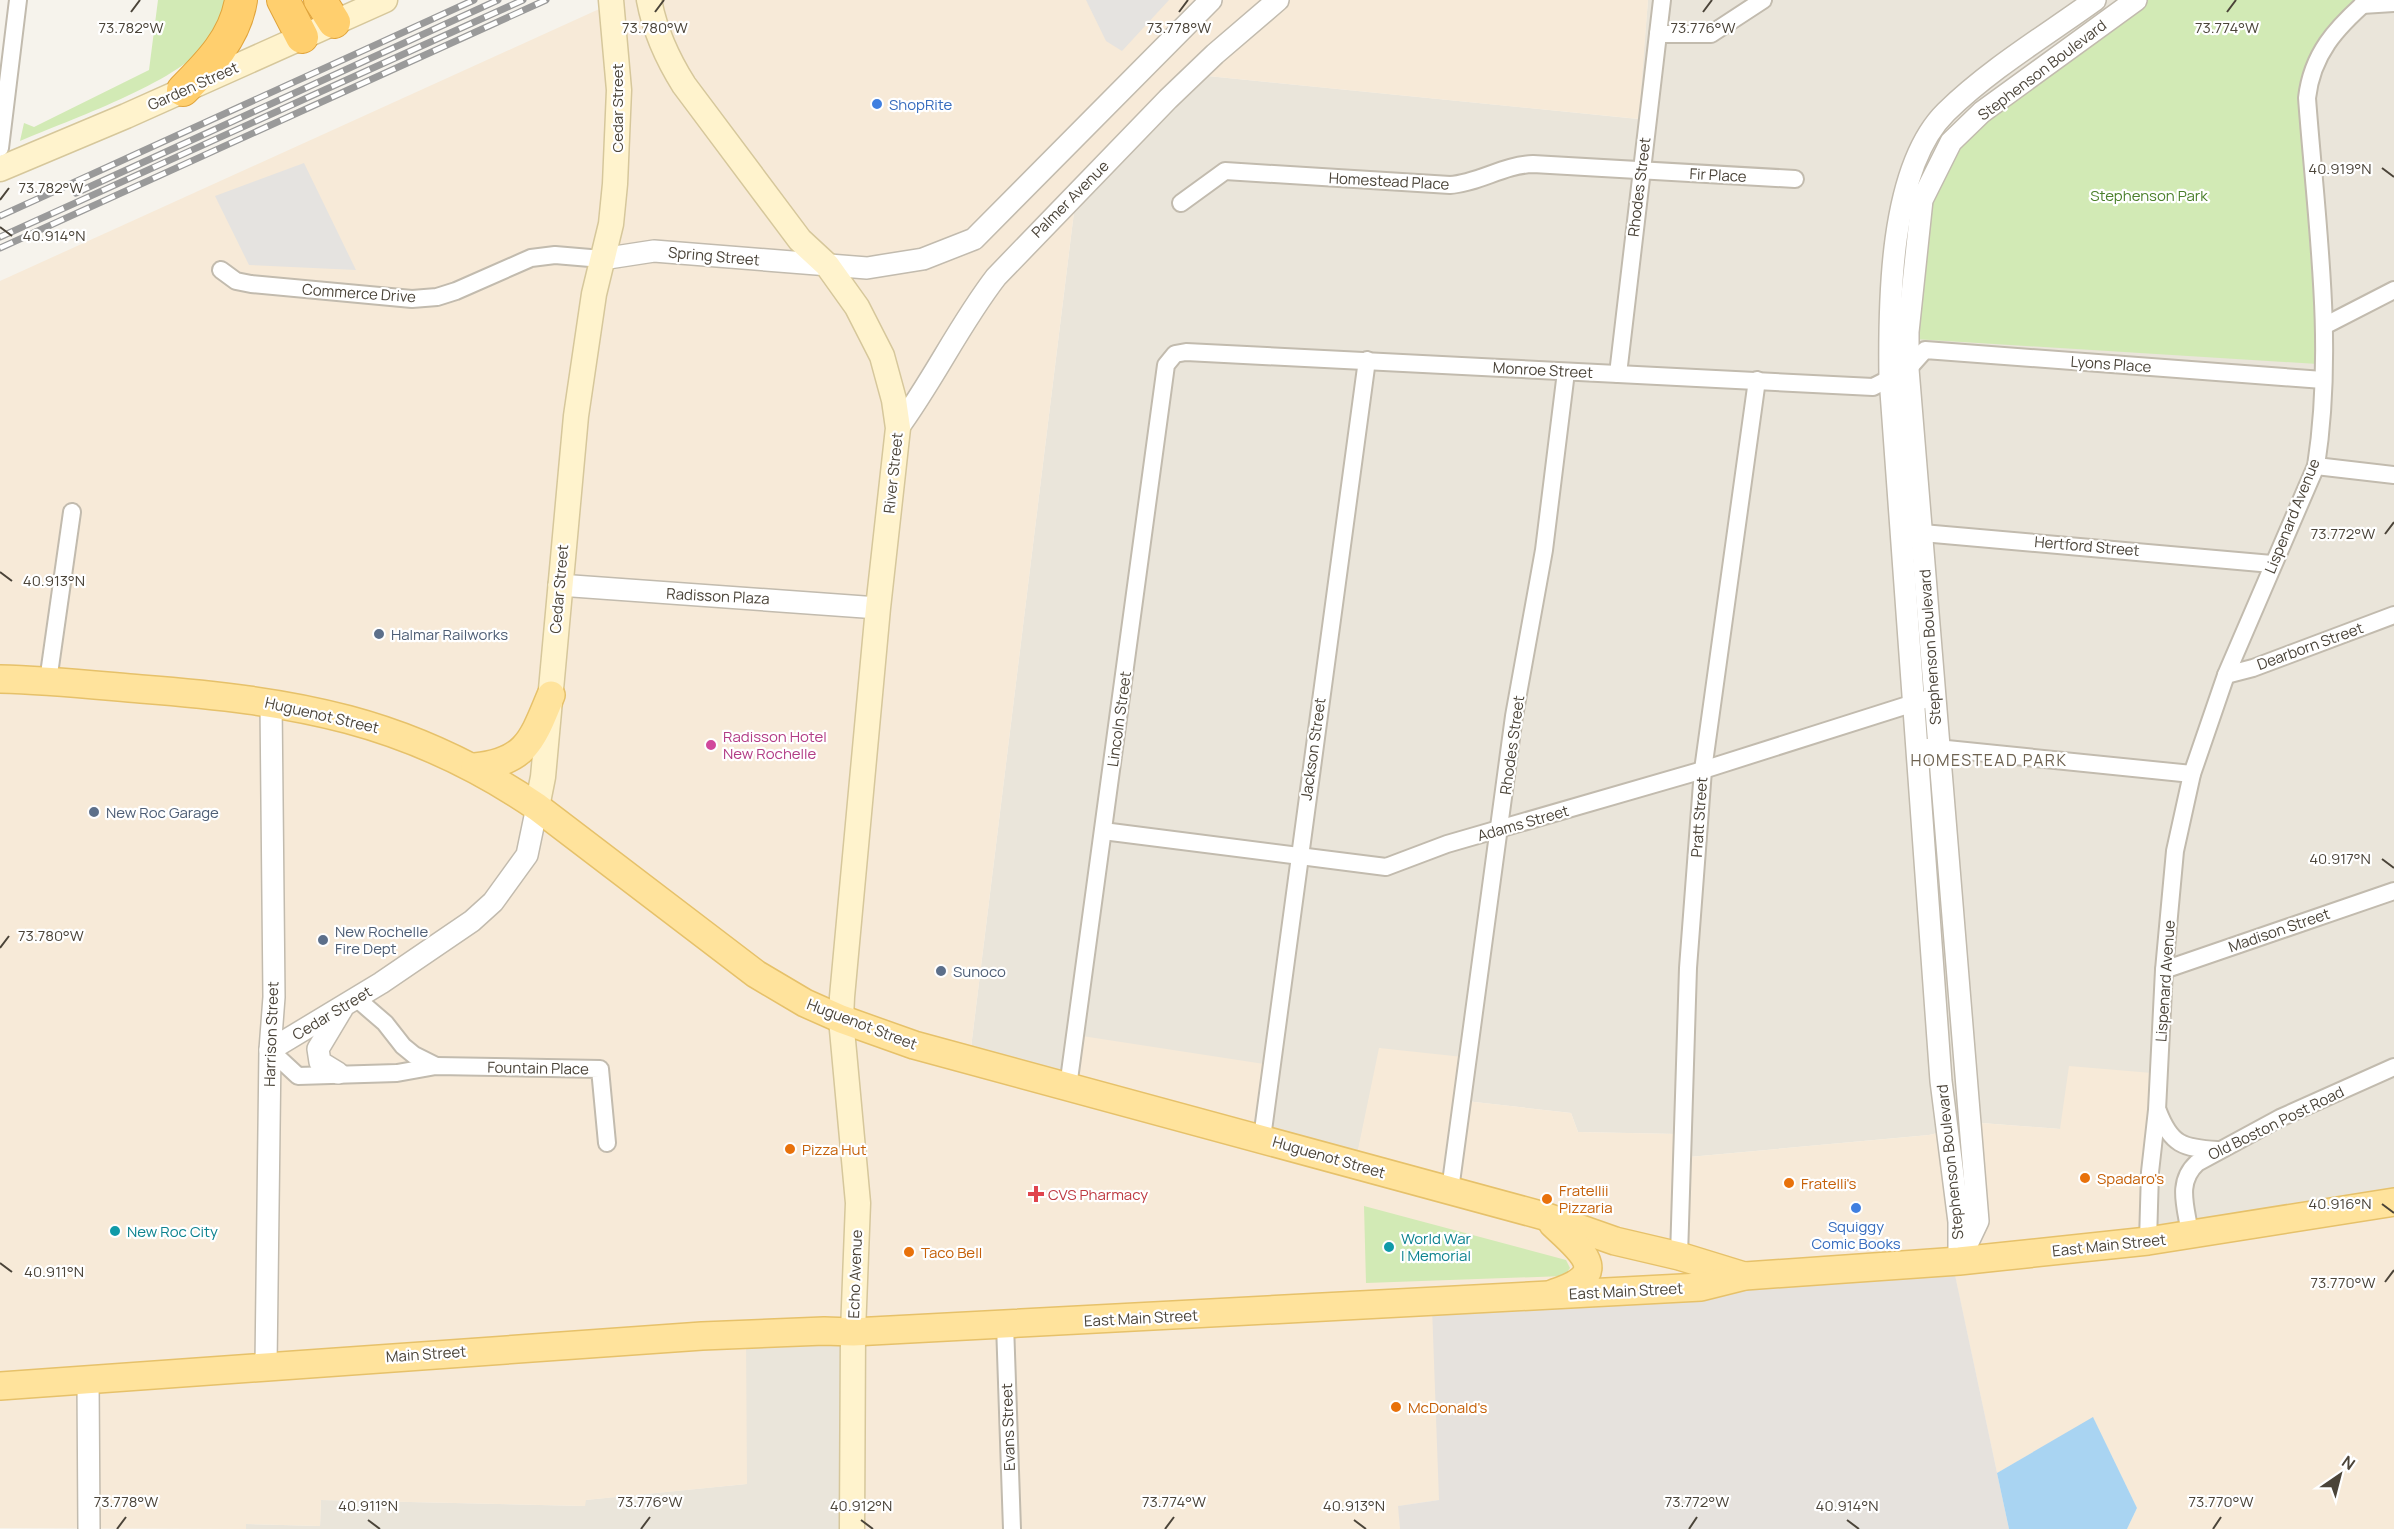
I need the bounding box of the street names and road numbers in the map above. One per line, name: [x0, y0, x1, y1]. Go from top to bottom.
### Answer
street label: Stephenson Boulevard: [1973, 15, 2111, 125]
street label: Garden Street: [144, 57, 242, 115]
street label: Cedar Street: [607, 63, 628, 153]
street label: Rhodes Street: [1622, 136, 1656, 238]
street label: Palmer Avenue: [1027, 155, 1114, 242]
street label: Fir Place: [1689, 163, 1747, 187]
street label: Homestead Place: [1328, 167, 1450, 195]
street label: Spring Street: [667, 242, 761, 270]
street label: Commerce Drive: [301, 279, 417, 307]
street label: Lyons Place: [2070, 351, 2152, 377]
street label: Monroe Street: [1492, 357, 1594, 383]
street label: River Street: [878, 431, 908, 515]
street label: Lispenard Avenue: [2259, 455, 2325, 577]
street label: Hertford Street: [2034, 531, 2140, 561]
street label: Cedar Street: [545, 544, 573, 634]
street label: Stephenson Boulevard: [1914, 568, 1946, 726]
street label: Radisson Plaza: [666, 583, 770, 609]
street label: Dearborn Street: [2254, 617, 2366, 675]
street label: Lincoln Street: [1102, 670, 1136, 768]
street label: Huguenot Street: [263, 692, 381, 738]
street label: Rhodes Street: [1495, 694, 1529, 796]
street label: Jackson Street: [1295, 696, 1331, 802]
street label: Pratt Street: [1686, 776, 1712, 858]
street label: Adams Street: [1475, 800, 1571, 846]
street label: Madison Street: [2225, 903, 2333, 957]
street label: Lispenard Avenue: [2150, 919, 2180, 1043]
street label: Harrison Street: [259, 981, 283, 1087]
street label: Cedar Street: [288, 981, 376, 1045]
street label: Huguenot Street: [804, 993, 920, 1055]
street label: Fountain Place: [487, 1057, 589, 1079]
street label: Old Boston Post Road: [2205, 1081, 2347, 1165]
street label: Stephenson Boulevard: [1931, 1083, 1969, 1241]
street label: Huguenot Street: [1270, 1131, 1388, 1183]
street label: Echo Avenue: [843, 1229, 867, 1319]
street label: East Main Street: [2051, 1229, 2167, 1261]
street label: East Main Street: [1568, 1278, 1684, 1304]
street label: East Main Street: [1083, 1305, 1199, 1331]
street label: Main Street: [385, 1341, 467, 1367]
street label: Evans Street: [996, 1383, 1020, 1471]

